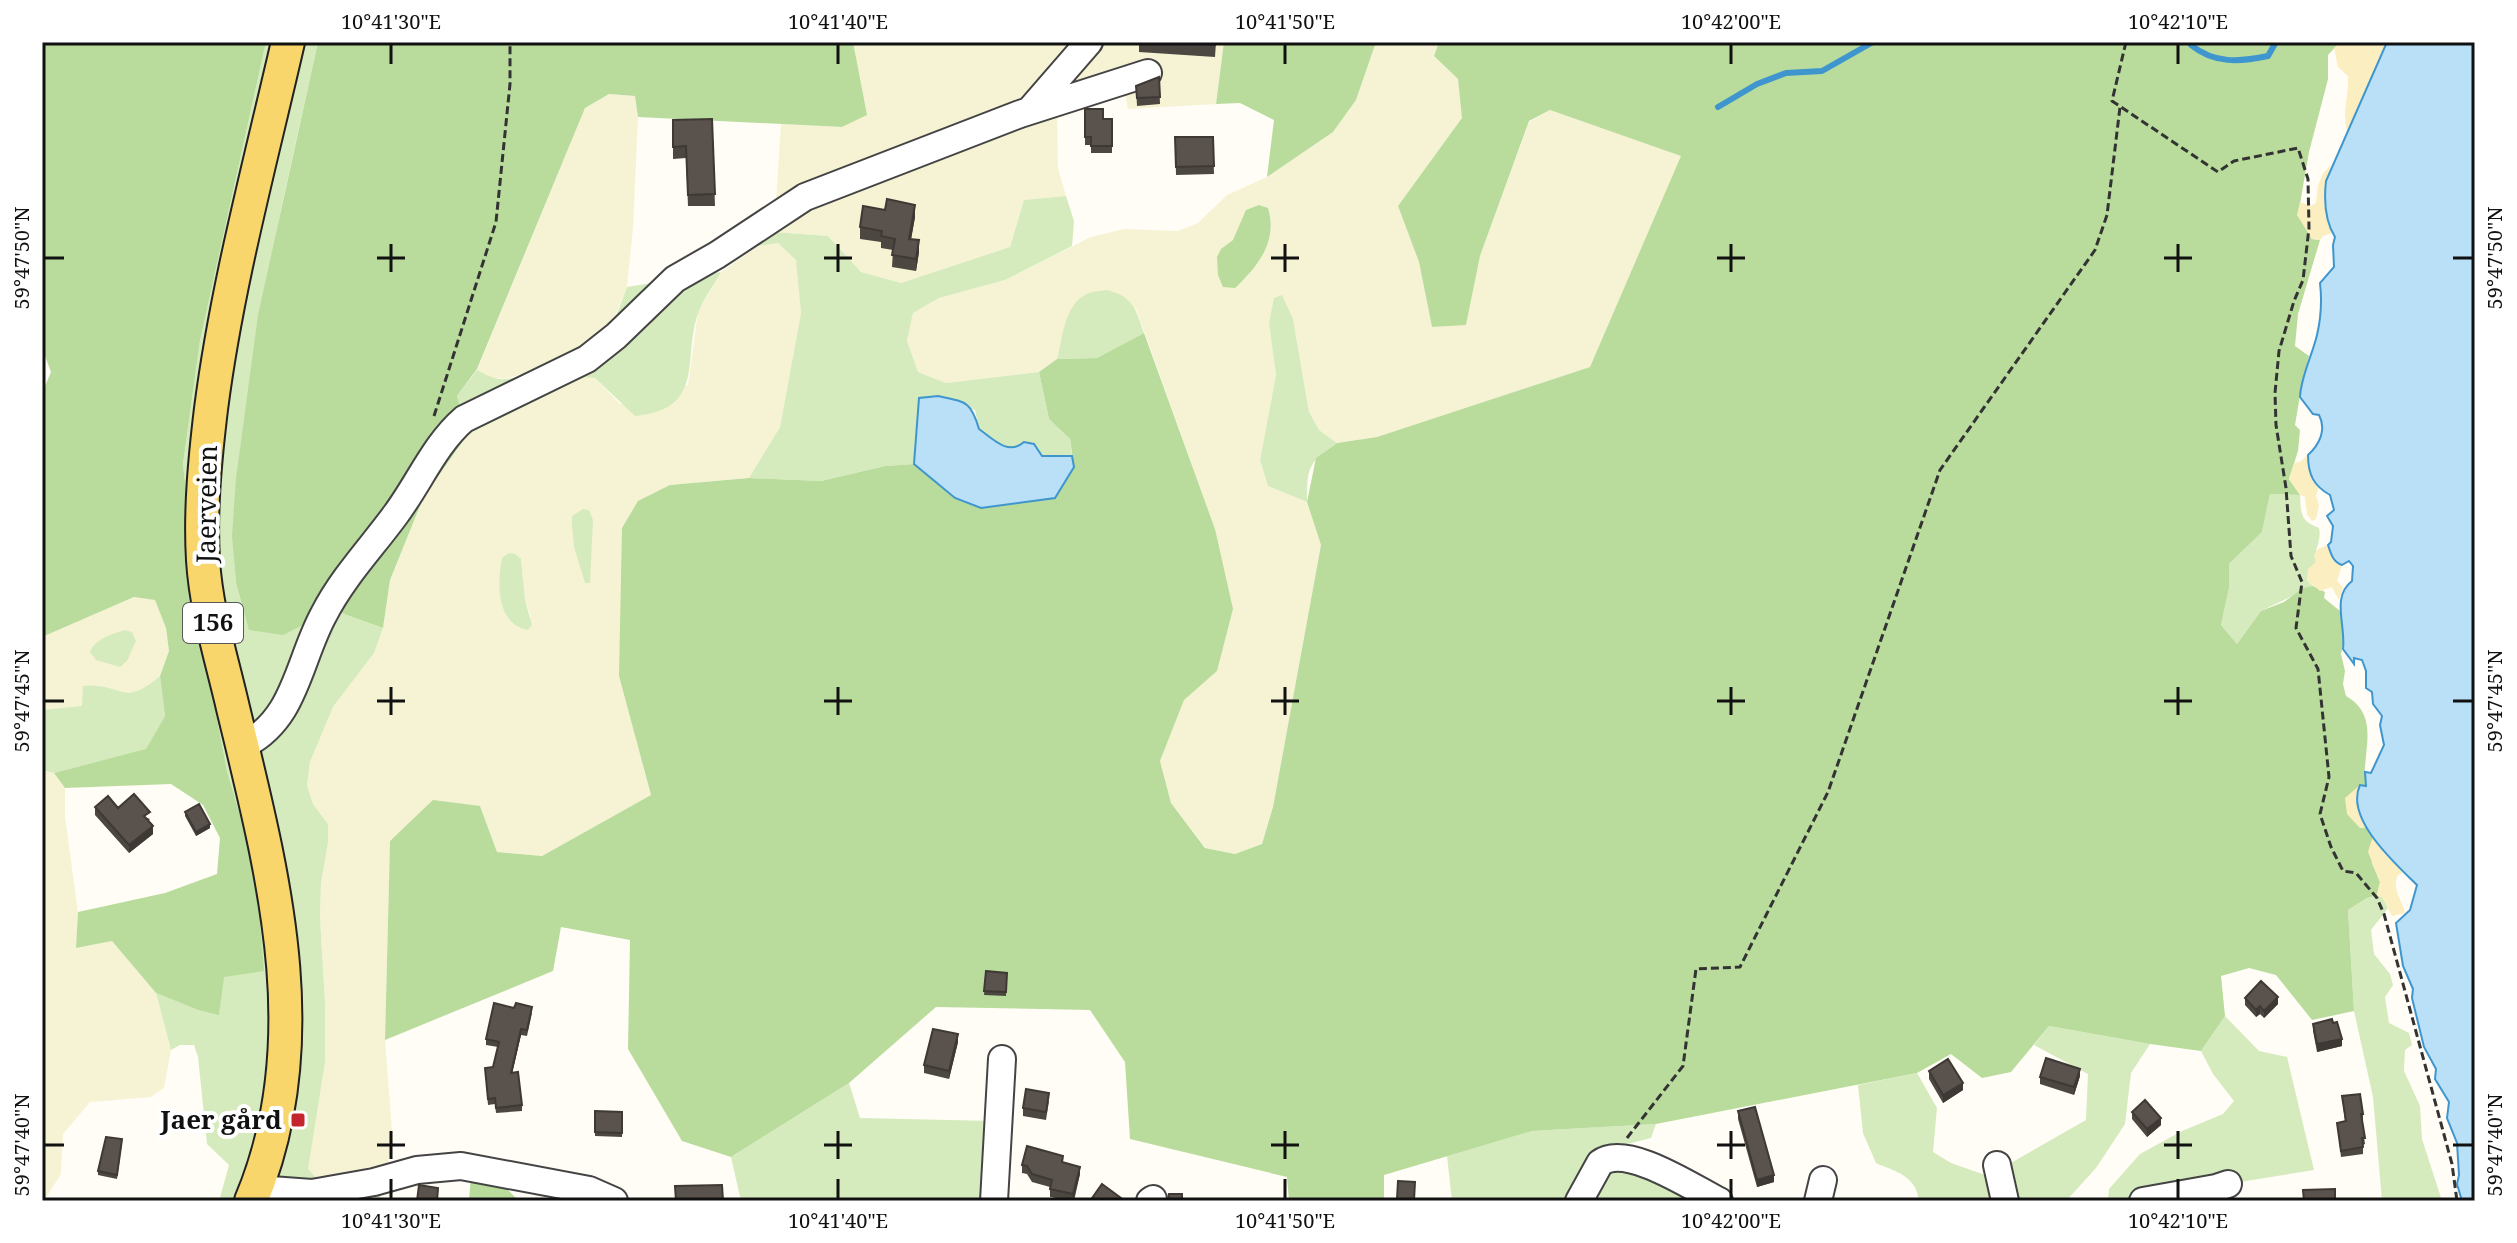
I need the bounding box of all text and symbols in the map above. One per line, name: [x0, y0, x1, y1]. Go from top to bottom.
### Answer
text: 10°41'30"E: [341, 8, 441, 35]
text: 10°41'40"E: [788, 8, 888, 35]
text: 10°41'50"E: [1235, 8, 1335, 35]
text: 10°42'00"E: [1681, 8, 1781, 35]
text: 10°42'10"E: [2128, 8, 2228, 35]
text: 59°47'50"N: [8, 207, 35, 309]
text: 59°47'50"N: [2481, 207, 2508, 309]
street label: Jaerveien: [187, 444, 225, 564]
road number: 156: [183, 603, 243, 643]
text: 59°47'45"N: [8, 650, 35, 752]
text: 59°47'45"N: [2481, 650, 2508, 752]
text: 59°47'40"N: [8, 1094, 35, 1196]
text: 59°47'40"N: [2481, 1094, 2508, 1196]
place label: Jaer gård: [159, 1101, 282, 1137]
marker: Jaer gård: [289, 1111, 307, 1129]
text: 10°41'30"E: [341, 1207, 441, 1234]
text: 10°41'40"E: [788, 1207, 888, 1234]
text: 10°41'50"E: [1235, 1207, 1335, 1234]
text: 10°42'00"E: [1681, 1207, 1781, 1234]
text: 10°42'10"E: [2128, 1207, 2228, 1234]

